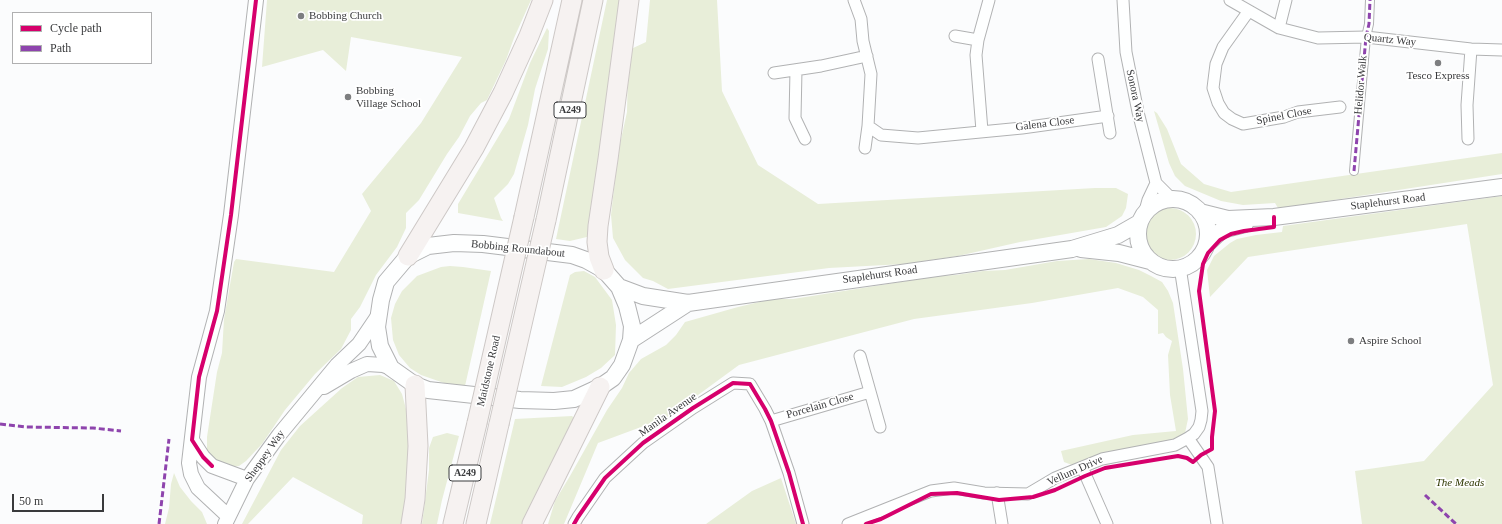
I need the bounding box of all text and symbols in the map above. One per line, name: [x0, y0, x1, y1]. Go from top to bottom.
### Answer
place label: Bobbing Church: [309, 9, 382, 23]
marker: Bobbing Church: [296, 11, 306, 21]
legend: [12, 12, 152, 64]
text: Cycle path: [50, 21, 102, 35]
street label: Quartz Way: [1363, 31, 1417, 49]
text: Path: [50, 41, 71, 55]
street label: Helidor Walk: [1352, 55, 1370, 115]
marker: Tesco Express: [1433, 58, 1443, 68]
street label: Sonora Way: [1123, 68, 1147, 124]
place label: Tesco Express: [1406, 69, 1470, 83]
place label: Bobbing Village School: [356, 84, 421, 110]
marker: Bobbing Village School: [343, 92, 353, 102]
road number: A249: [554, 102, 586, 118]
street label: Spinel Close: [1255, 104, 1313, 128]
street label: Galena Close: [1015, 114, 1075, 134]
street label: Staplehurst Road: [1350, 191, 1426, 213]
street label: Bobbing Roundabout: [470, 238, 566, 260]
street label: Staplehurst Road: [842, 263, 918, 287]
street label: Maidstone Road: [474, 334, 504, 408]
place label: Aspire School: [1359, 334, 1422, 348]
marker: Aspire School: [1346, 336, 1356, 346]
street label: Manila Avenue: [637, 390, 699, 440]
street label: Porcelain Close: [785, 390, 855, 422]
street label: Sheppey Way: [242, 427, 288, 485]
street label: Vellum Drive: [1045, 453, 1105, 489]
road number: A249: [449, 465, 481, 481]
park label: The Meads: [1436, 476, 1484, 490]
scale bar: [14, 486, 106, 512]
text: 50 m: [19, 494, 43, 508]

